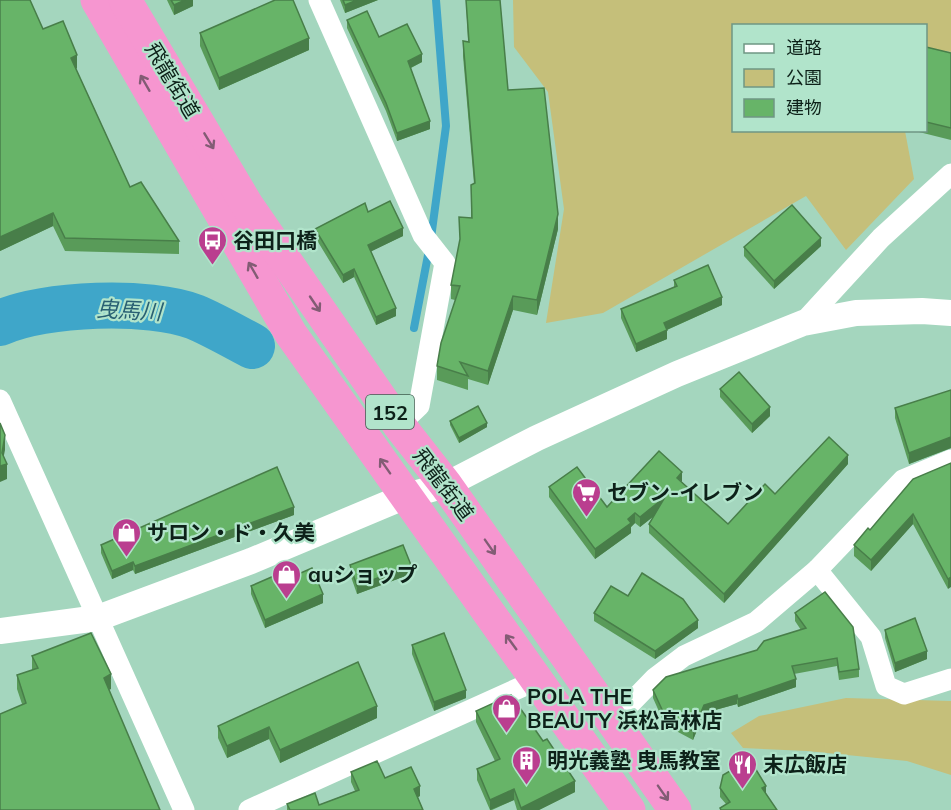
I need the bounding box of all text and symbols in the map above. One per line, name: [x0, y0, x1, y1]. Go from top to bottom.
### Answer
legend: [732, 24, 927, 132]
text: 道路: [786, 36, 822, 59]
street label: 飛龍街道: [140, 37, 206, 123]
text: 公園: [786, 66, 822, 89]
one-way arrow: [139, 75, 151, 92]
text: 建物: [786, 96, 822, 119]
one-way arrow: [204, 131, 215, 149]
bus stop icon: 谷田口橋: [196, 224, 228, 266]
place label: 谷田口橋: [233, 227, 317, 253]
one-way arrow: [247, 262, 259, 279]
water label: 曳馬川: [95, 294, 165, 326]
one-way arrow: [309, 295, 321, 312]
road number: 152: [366, 395, 414, 429]
street label: 飛龍街道: [408, 443, 480, 525]
one-way arrow: [379, 459, 391, 475]
supermarket icon: セブン-イレブン: [570, 476, 602, 518]
place label: セブン-イレブン: [607, 479, 763, 505]
shop icon: サロン・ド・久美: [110, 516, 142, 558]
place label: サロン・ド・久美: [147, 519, 315, 545]
one-way arrow: [484, 539, 496, 555]
shop icon: auショップ: [271, 558, 303, 600]
place label: auショップ: [308, 561, 418, 587]
one-way arrow: [505, 635, 517, 651]
place label: POLA THE BEAUTY 浜松高林店: [527, 683, 722, 733]
shop icon: POLA THE BEAUTY 浜松高林店: [490, 692, 522, 734]
building icon: 明光義塾 曳馬教室: [510, 744, 542, 786]
place label: 明光義塾 曳馬教室: [547, 747, 721, 773]
restaurant icon: 末広飯店: [726, 748, 758, 790]
place label: 末広飯店: [763, 751, 847, 777]
one-way arrow: [656, 785, 669, 801]

